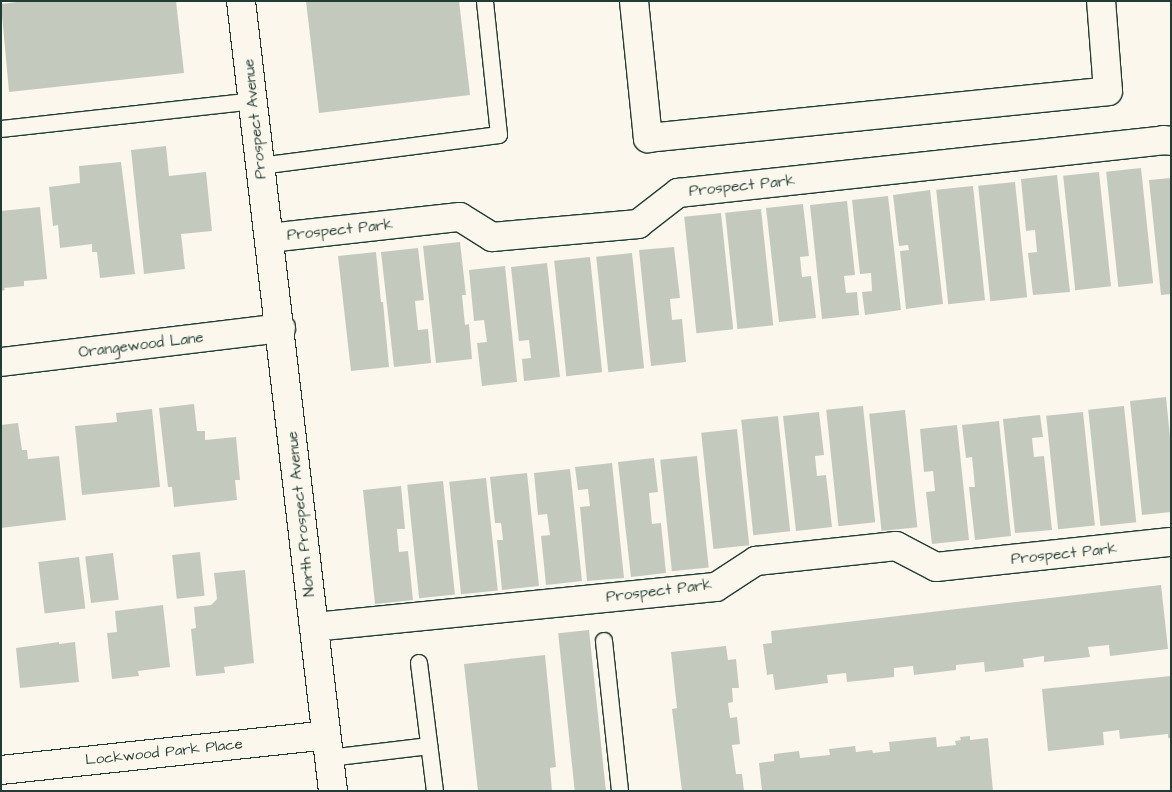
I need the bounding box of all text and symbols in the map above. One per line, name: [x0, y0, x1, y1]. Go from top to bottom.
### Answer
street label: Prospect Avenue: [240, 58, 270, 180]
street label: Prospect Park: [688, 171, 796, 201]
street label: Prospect Park: [286, 215, 394, 245]
street label: Orangewood Lane: [78, 328, 204, 362]
street label: North Prospect Avenue: [283, 430, 319, 598]
street label: Prospect Park: [1010, 539, 1118, 569]
street label: Prospect Park: [605, 576, 713, 606]
street label: Lockwood Park Place: [84, 735, 244, 769]

